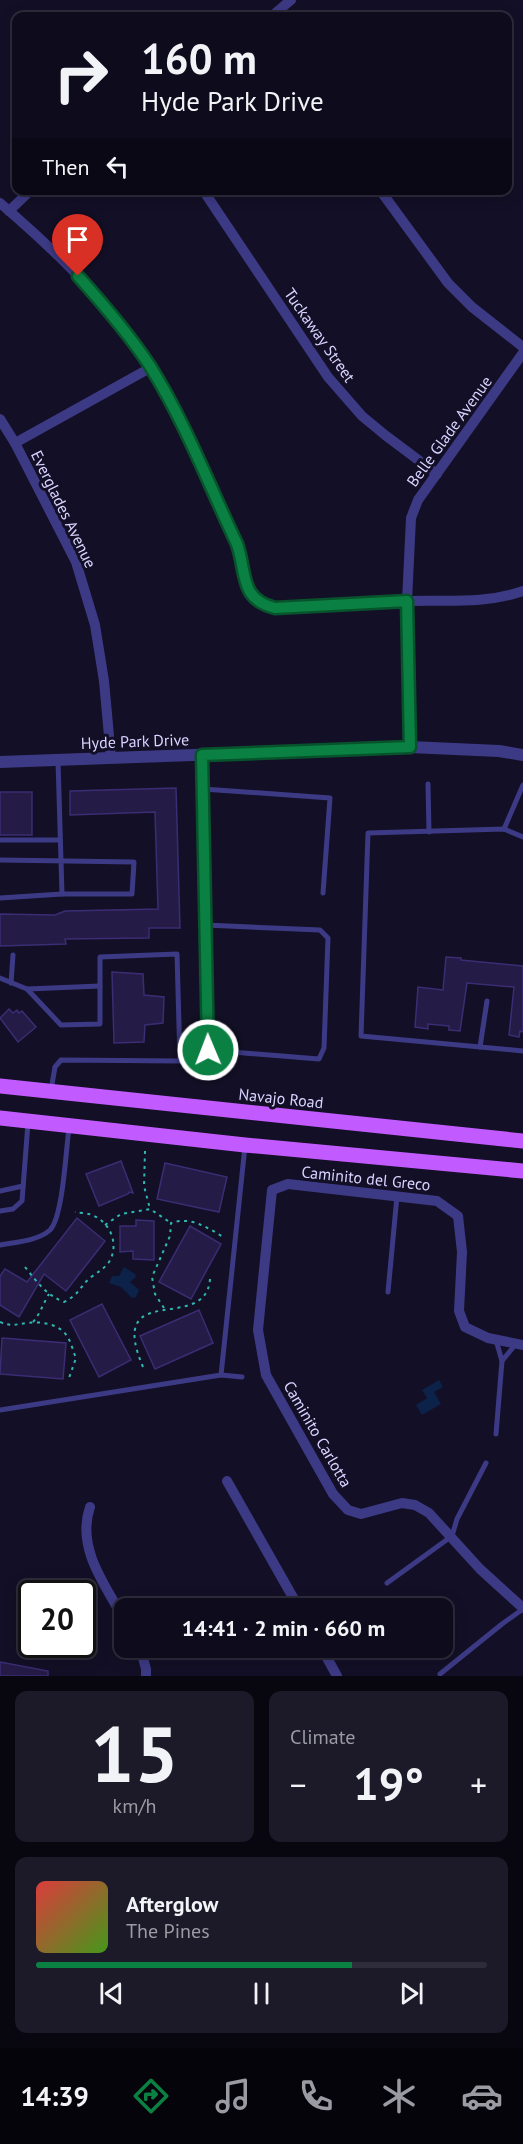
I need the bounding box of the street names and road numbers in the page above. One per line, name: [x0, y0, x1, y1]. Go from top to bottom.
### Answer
street label: Tuckaway Street: [280, 284, 360, 386]
street label: Belle Glade Avenue: [402, 372, 496, 490]
street label: Everglades Avenue: [27, 447, 101, 571]
street label: Hyde Park Drive: [81, 729, 189, 753]
street label: Navajo Road: [238, 1084, 324, 1112]
street label: Caminito del Greco: [301, 1161, 431, 1195]
street label: Caminito Carlotta: [279, 1377, 357, 1491]

